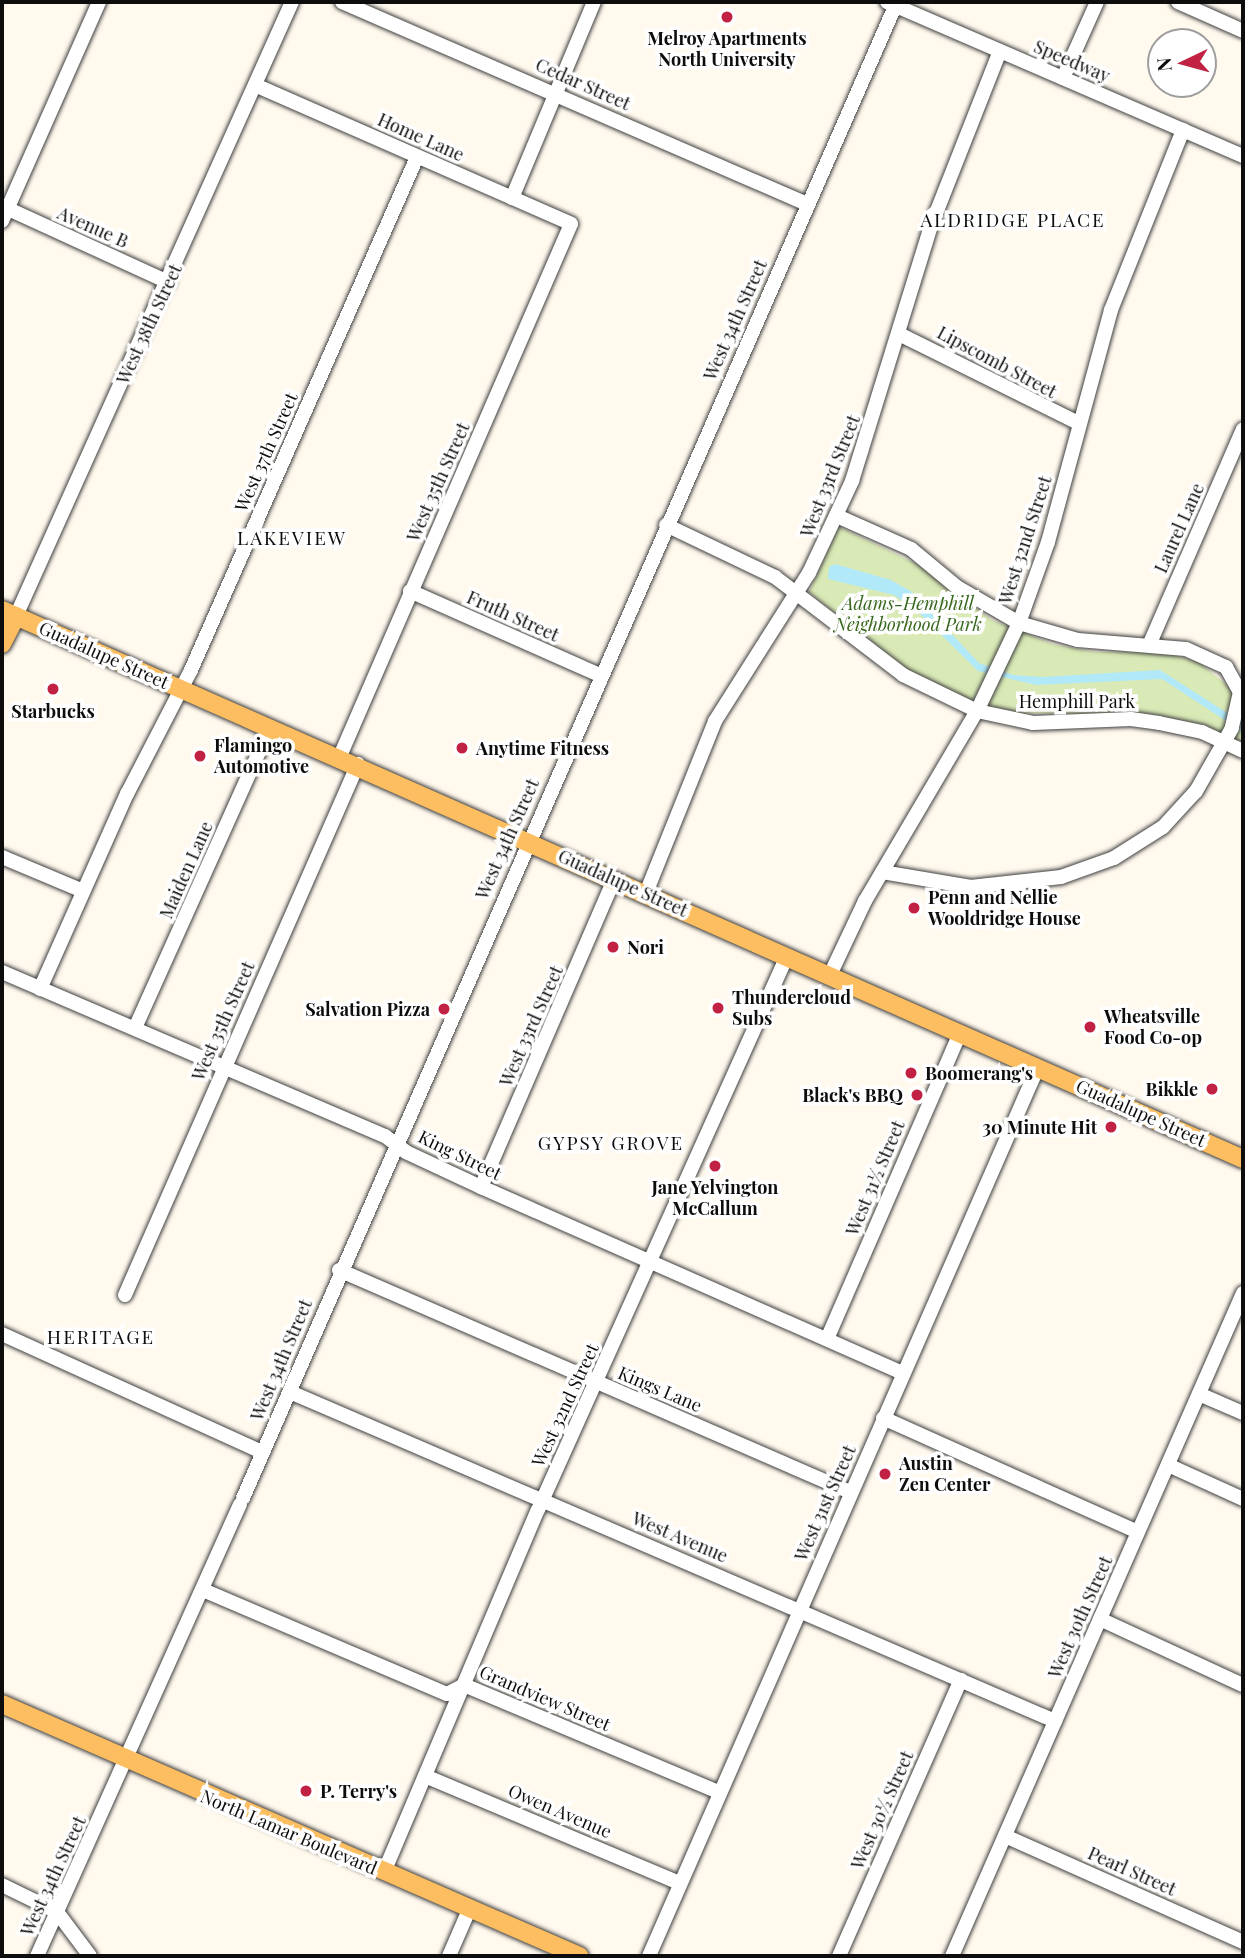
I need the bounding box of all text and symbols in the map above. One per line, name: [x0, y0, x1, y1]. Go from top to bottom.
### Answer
marker: Melroy Apartments North University: [719, 9, 735, 25]
place label: Melroy Apartments North University: [647, 28, 807, 70]
north arrow: [1147, 28, 1217, 98]
street label: Speedway: [1031, 35, 1113, 87]
street label: Cedar Street: [532, 53, 634, 115]
text: N: [1150, 57, 1177, 73]
street label: Home Lane: [375, 108, 467, 166]
street label: Avenue B: [54, 202, 132, 252]
district label: ALDRIDGE PLACE: [922, 209, 1104, 231]
street label: West 34th Street: [699, 256, 771, 384]
street label: West 38th Street: [112, 260, 186, 388]
street label: Lipscomb Street: [934, 322, 1060, 402]
street label: West 37th Street: [230, 389, 302, 515]
street label: West 33rd Street: [796, 412, 864, 540]
street label: West 35th Street: [402, 419, 474, 545]
street label: West 32nd Street: [994, 473, 1056, 607]
street label: Laurel Lane: [1150, 480, 1208, 576]
district label: LAKEVIEW: [238, 527, 346, 549]
street label: Fruth Street: [464, 586, 562, 646]
park label: Adams-Hemphill Neighborhood Park: [834, 593, 982, 636]
street label: Guadalupe Street: [36, 617, 172, 693]
marker: Starbucks: [45, 681, 61, 697]
street label: Hemphill Park: [1019, 690, 1135, 712]
place label: Starbucks: [11, 700, 95, 722]
place label: Flamingo Automotive: [214, 735, 309, 778]
place label: Anytime Fitness: [476, 737, 609, 759]
marker: Anytime Fitness: [454, 740, 470, 756]
marker: Flamingo Automotive: [192, 748, 208, 764]
street label: West 34th Street: [471, 775, 543, 903]
street label: Maiden Lane: [155, 818, 217, 922]
street label: Guadalupe Street: [555, 845, 691, 921]
place label: Penn and Nellie Wooldridge House: [928, 887, 1081, 930]
marker: Penn and Nellie Wooldridge House: [906, 900, 922, 916]
place label: Nori: [627, 936, 664, 958]
marker: Nori: [605, 939, 621, 955]
street label: West 35th Street: [187, 958, 259, 1084]
street label: West 33rd Street: [495, 962, 567, 1090]
place label: Thundercloud Subs: [732, 987, 851, 1030]
place label: Salvation Pizza: [305, 998, 430, 1020]
marker: Thundercloud Subs: [710, 1000, 726, 1016]
marker: Salvation Pizza: [436, 1001, 452, 1017]
place label: Wheatsville Food Co-op: [1104, 1006, 1202, 1048]
marker: Wheatsville Food Co-op: [1082, 1019, 1098, 1035]
place label: Boomerang's: [925, 1062, 1033, 1084]
marker: Boomerang's: [903, 1065, 919, 1081]
street label: Guadalupe Street: [1073, 1075, 1209, 1151]
place label: Bikkle: [1146, 1078, 1198, 1100]
marker: Bikkle: [1204, 1081, 1220, 1097]
place label: Black's BBQ: [802, 1084, 903, 1106]
marker: Black's BBQ: [909, 1087, 925, 1103]
place label: 30 Minute Hit: [982, 1116, 1097, 1138]
street label: West 31½ Street: [841, 1117, 909, 1239]
marker: 30 Minute Hit: [1103, 1119, 1119, 1135]
street label: King Street: [415, 1126, 505, 1184]
district label: GYPSY GROVE: [539, 1132, 683, 1154]
marker: Jane Yelvington McCallum: [707, 1158, 723, 1174]
place label: Jane Yelvington McCallum: [651, 1177, 779, 1220]
street label: West 34th Street: [246, 1296, 316, 1424]
district label: HERITAGE: [48, 1326, 154, 1348]
street label: West 32nd Street: [527, 1340, 603, 1470]
street label: Kings Lane: [615, 1362, 705, 1416]
street label: West 31st Street: [790, 1441, 860, 1565]
place label: Austin Zen Center: [899, 1453, 990, 1496]
marker: Austin Zen Center: [877, 1466, 893, 1482]
street label: West Avenue: [629, 1507, 731, 1567]
street label: West 30th Street: [1043, 1552, 1117, 1682]
street label: Grandview Street: [476, 1661, 614, 1735]
street label: West 30½ Street: [846, 1747, 918, 1873]
street label: Owen Avenue: [505, 1779, 615, 1843]
place label: P. Terry's: [320, 1780, 398, 1802]
marker: P. Terry's: [298, 1783, 314, 1799]
street label: North Lamar Boulevard: [197, 1785, 381, 1879]
street label: West 34th Street: [16, 1813, 90, 1939]
street label: Pearl Street: [1085, 1842, 1179, 1900]

